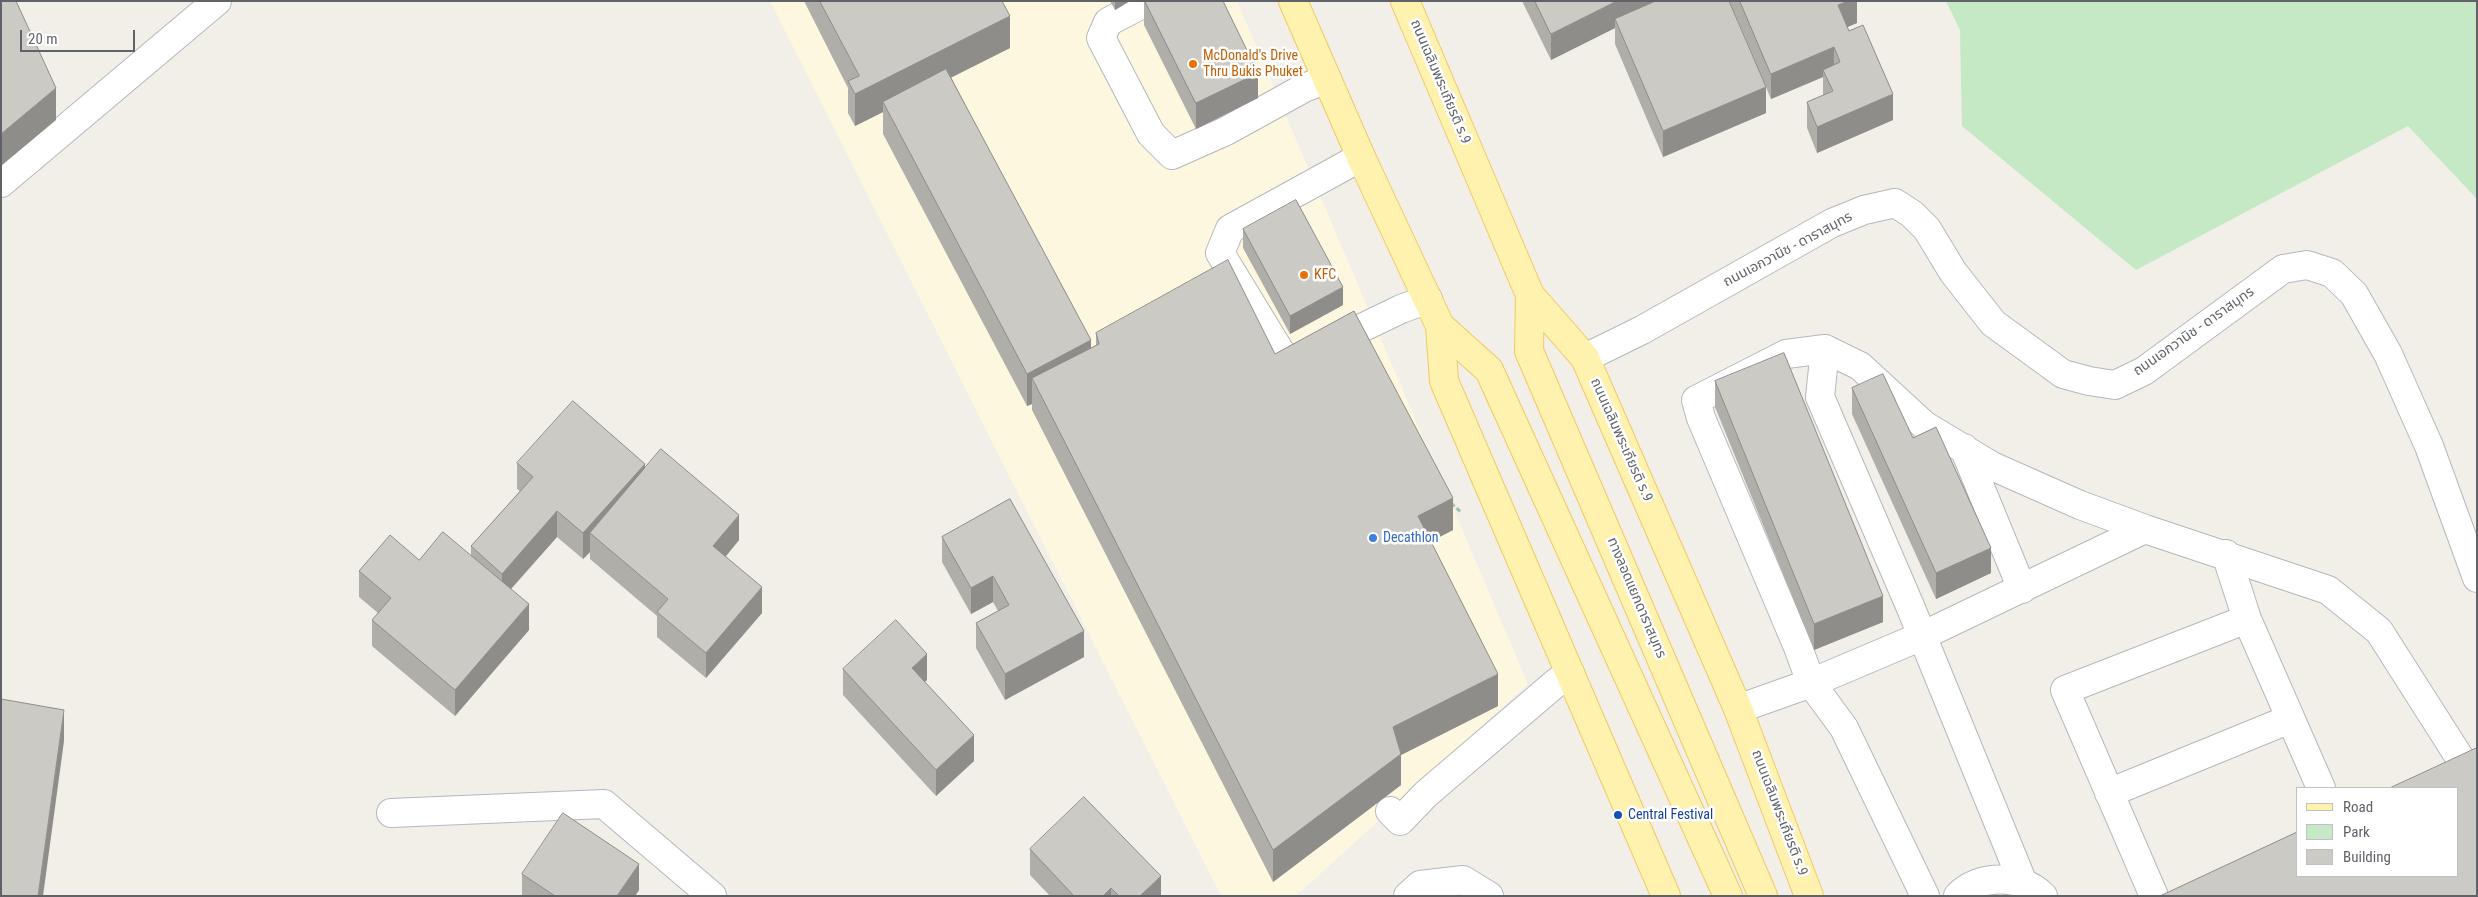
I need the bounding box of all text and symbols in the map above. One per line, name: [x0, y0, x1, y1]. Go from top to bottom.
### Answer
street label: ถนนเฉลิมพระเกียรติ ร.9: [1406, 17, 1474, 147]
scale bar: [22, 20, 138, 52]
text: 20 m: [28, 30, 58, 48]
place label: McDonald's Drive Thru Bukis Phuket: [1203, 48, 1303, 80]
marker: McDonald's Drive Thru Bukis Phuket: [1187, 58, 1199, 70]
street label: ถนนเอกวานิช - ดาราสมุทร: [1721, 209, 1855, 291]
place label: KFC: [1314, 267, 1336, 283]
marker: KFC: [1298, 269, 1310, 281]
street label: ถนนเอกวานิช - ดาราสมุทร: [2130, 284, 2258, 380]
street label: ถนนเฉลิมพระเกียรติ ร.9: [1586, 376, 1656, 504]
place label: Decathlon: [1383, 530, 1439, 546]
marker: Decathlon: [1367, 532, 1379, 544]
street label: ทางลอดแยกดาราสมุทร: [1603, 535, 1669, 661]
street label: ถนนเฉลิมพระเกียรติ ร.9: [1747, 748, 1811, 878]
legend: [2296, 787, 2458, 877]
text: Road: [2343, 798, 2373, 816]
place label: Central Festival: [1628, 807, 1713, 823]
marker: Central Festival: [1612, 809, 1624, 821]
text: Park: [2343, 823, 2370, 841]
text: Building: [2343, 848, 2391, 866]

